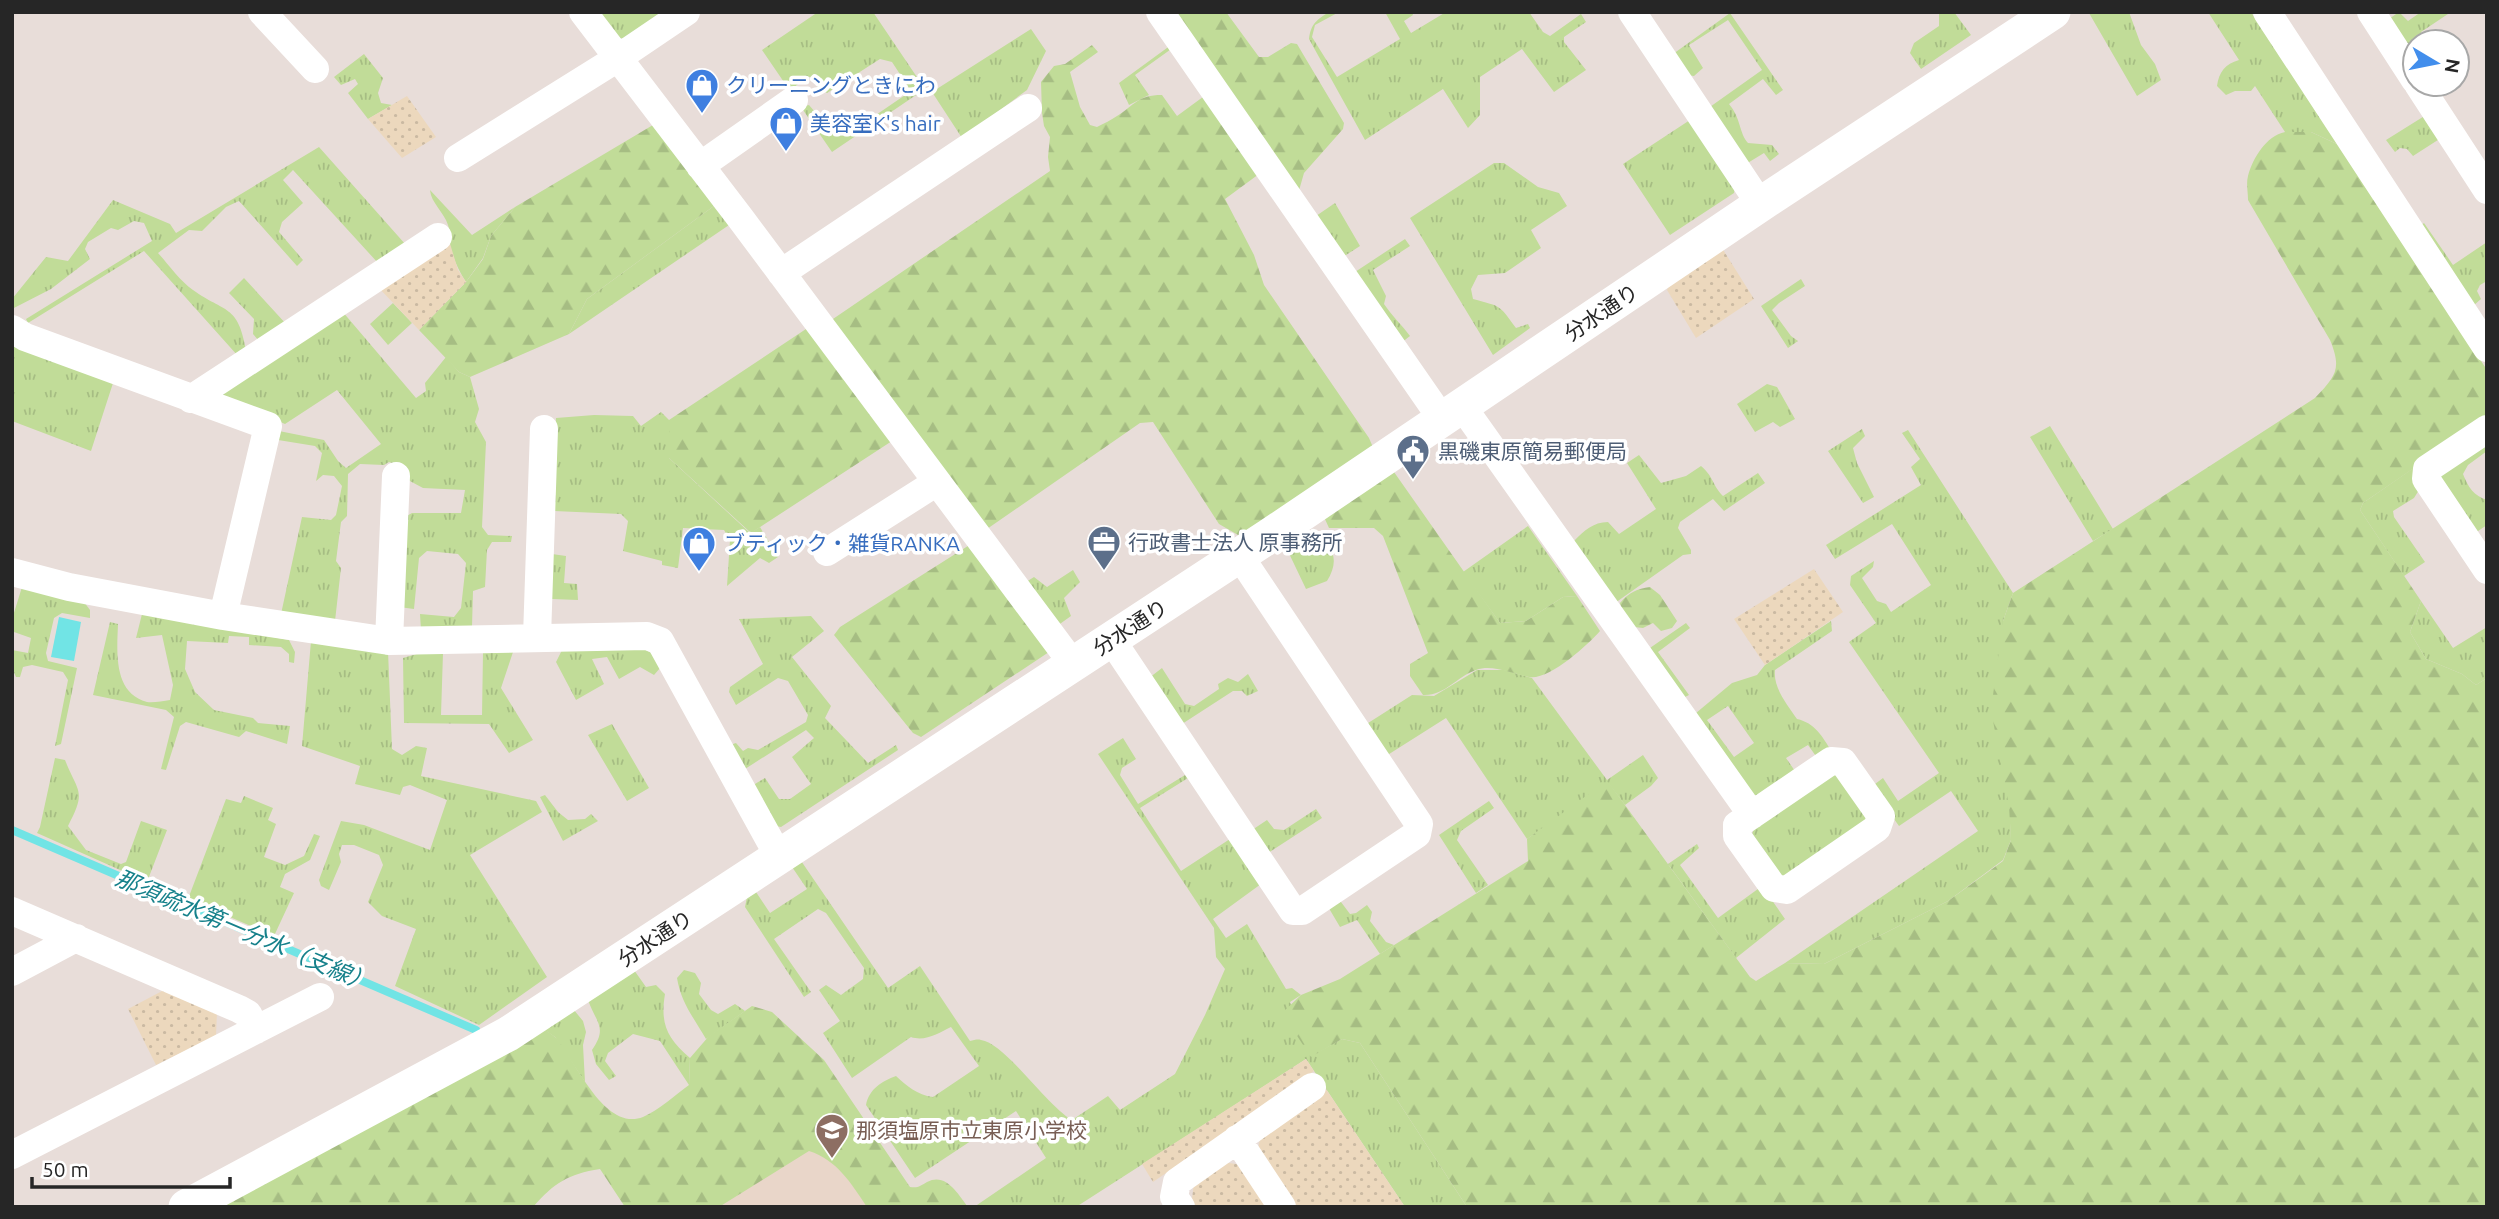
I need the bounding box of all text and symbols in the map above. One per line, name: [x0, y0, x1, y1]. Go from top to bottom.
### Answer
north arrow: [2401, 28, 2471, 98]
text: N: [2441, 57, 2465, 75]
shop icon: クリーニングときにわ: [683, 66, 721, 115]
place label: クリーニングときにわ: [726, 73, 936, 97]
shop icon: 美容室K's hair: [767, 104, 805, 153]
place label: 美容室K's hair: [810, 111, 941, 135]
street label: 分水通り: [1559, 279, 1643, 345]
public building icon: 黒磯東原簡易郵便局: [1394, 432, 1432, 481]
place label: 黒磯東原簡易郵便局: [1438, 439, 1627, 463]
office icon: 行政書士法人 原事務所: [1085, 523, 1123, 572]
shop icon: ブティック・雑貨RANKA: [680, 524, 718, 573]
place label: 行政書士法人 原事務所: [1128, 530, 1343, 554]
place label: ブティック・雑貨RANKA: [724, 531, 960, 555]
street label: 分水通り: [1088, 594, 1172, 660]
water label: 那須疏水第一分水（支線）: [112, 865, 376, 995]
street label: 分水通り: [613, 905, 697, 971]
school or university icon: 那須塩原市立東原小学校: [813, 1111, 851, 1160]
place label: 那須塩原市立東原小学校: [856, 1118, 1087, 1142]
scale bar: [32, 1146, 229, 1190]
text: 50 m: [42, 1157, 89, 1181]

